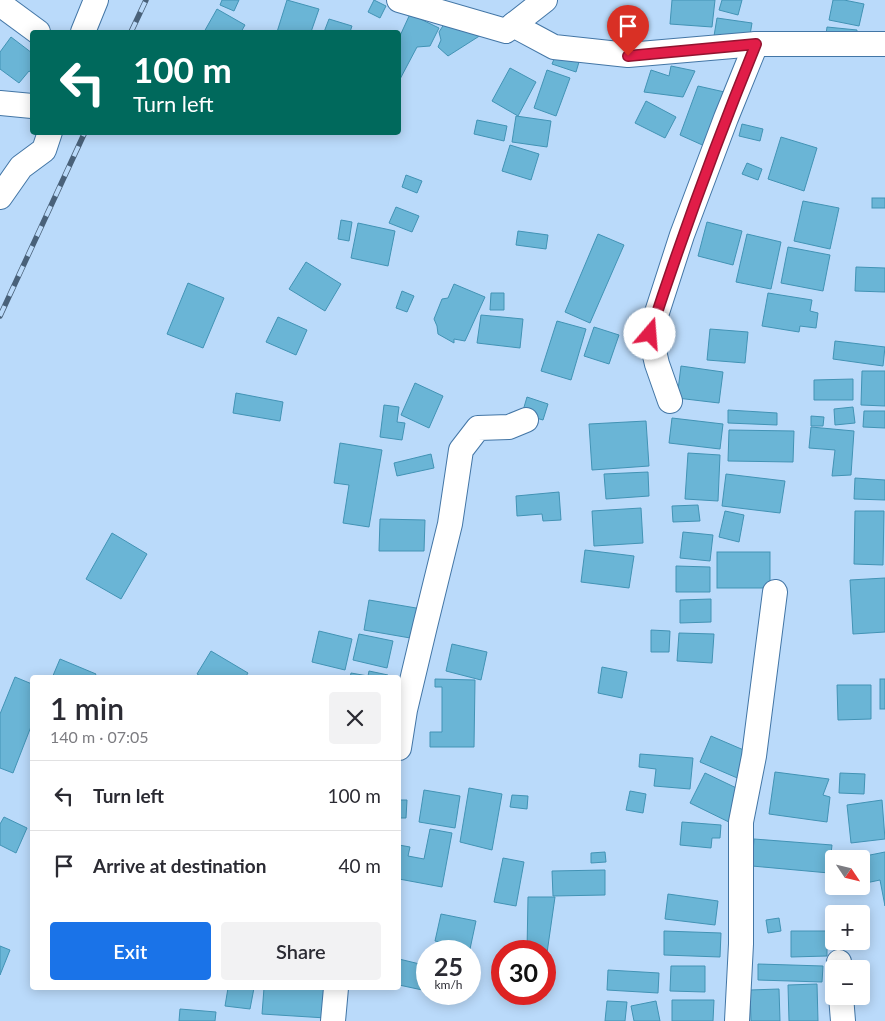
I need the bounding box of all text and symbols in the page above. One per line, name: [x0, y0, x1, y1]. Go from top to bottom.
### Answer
pin: [607, 5, 649, 56]
icon: arrive: [614, 12, 642, 40]
text: 100 m: [133, 48, 232, 90]
icon: left: [50, 50, 115, 115]
text: Turn left: [133, 90, 214, 117]
position arrow: [623, 307, 675, 359]
text: 1 min: [50, 690, 124, 726]
button: close: [329, 692, 381, 744]
text: 140 m · 07:05: [50, 727, 149, 746]
icon: left: [50, 782, 78, 810]
text: Turn left: [93, 784, 164, 807]
text: 100 m: [327, 784, 381, 807]
north arrow: [825, 850, 870, 895]
map controls: [825, 850, 870, 1005]
icon: arrive: [50, 852, 78, 880]
text: Arrive at destination: [93, 854, 266, 877]
text: 40 m: [338, 854, 381, 877]
button: +: [825, 905, 870, 950]
button: Exit: [50, 922, 211, 980]
button: Share: [221, 922, 381, 980]
speed limit sign: 30: [491, 940, 556, 1005]
text: 25: [434, 951, 463, 981]
button: −: [825, 960, 870, 1005]
text: km/h: [434, 977, 463, 992]

